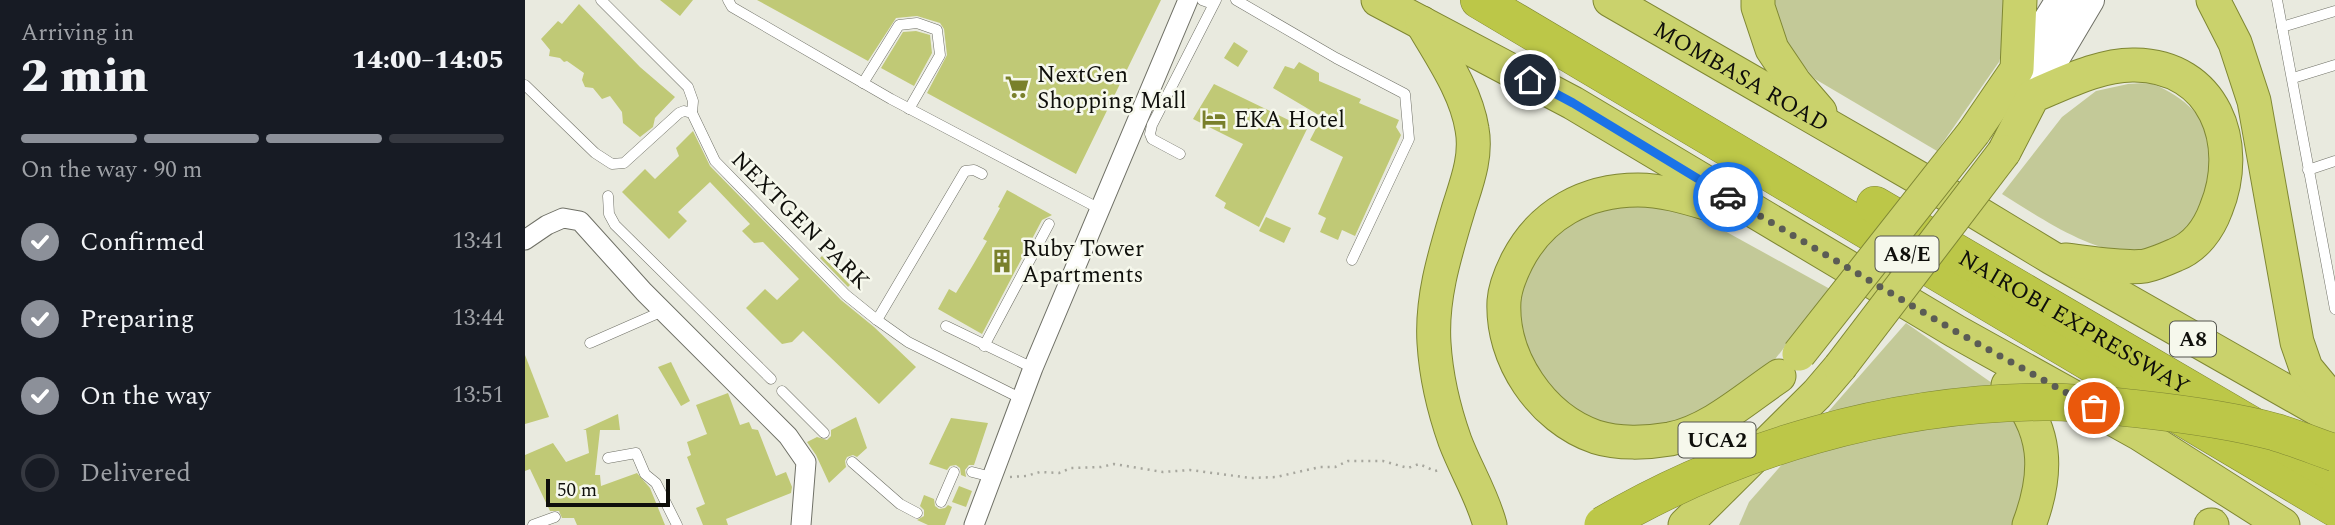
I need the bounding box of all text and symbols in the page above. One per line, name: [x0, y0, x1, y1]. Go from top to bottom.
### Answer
street label: MOMBASA ROAD: [1647, 13, 1835, 142]
text: Arriving in: [21, 16, 134, 51]
text: 14:00–14:05: [352, 40, 504, 80]
text: 2 min: [21, 42, 148, 112]
pin: [1500, 50, 1560, 110]
place label: NextGen Shopping Mall: [1037, 58, 1187, 119]
icon: home: [1511, 61, 1549, 99]
supermarket icon: NextGen Shopping Mall: [1003, 73, 1031, 101]
place label: EKA Hotel: [1234, 103, 1345, 138]
hotel icon: EKA Hotel: [1200, 105, 1228, 133]
street label: NEXTGEN PARK: [722, 144, 878, 299]
text: On the way · 90 m: [21, 153, 202, 188]
courier: [1693, 162, 1763, 232]
icon: car: [1709, 178, 1747, 216]
text: Confirmed: [80, 222, 205, 262]
icon: check: [21, 223, 59, 261]
text: 13:41: [452, 224, 504, 259]
place label: Ruby Tower Apartments: [1022, 232, 1144, 293]
road number: A8/E: [1875, 236, 1939, 272]
street label: NAIROBI EXPRESSWAY: [1952, 242, 2196, 404]
building icon: Ruby Tower Apartments: [988, 247, 1016, 275]
text: Preparing: [80, 299, 194, 339]
icon: check: [21, 300, 59, 338]
text: 13:44: [452, 301, 504, 336]
road number: A8: [2170, 322, 2216, 356]
text: On the way: [80, 376, 211, 416]
icon: check: [21, 377, 59, 415]
text: 13:51: [452, 378, 504, 413]
pin: [2064, 378, 2124, 438]
icon: bag: [2075, 389, 2113, 427]
road number: UCA2: [1679, 422, 1755, 458]
text: Delivered: [80, 453, 191, 493]
scale bar: [546, 476, 670, 508]
text: 50 m: [557, 476, 597, 505]

